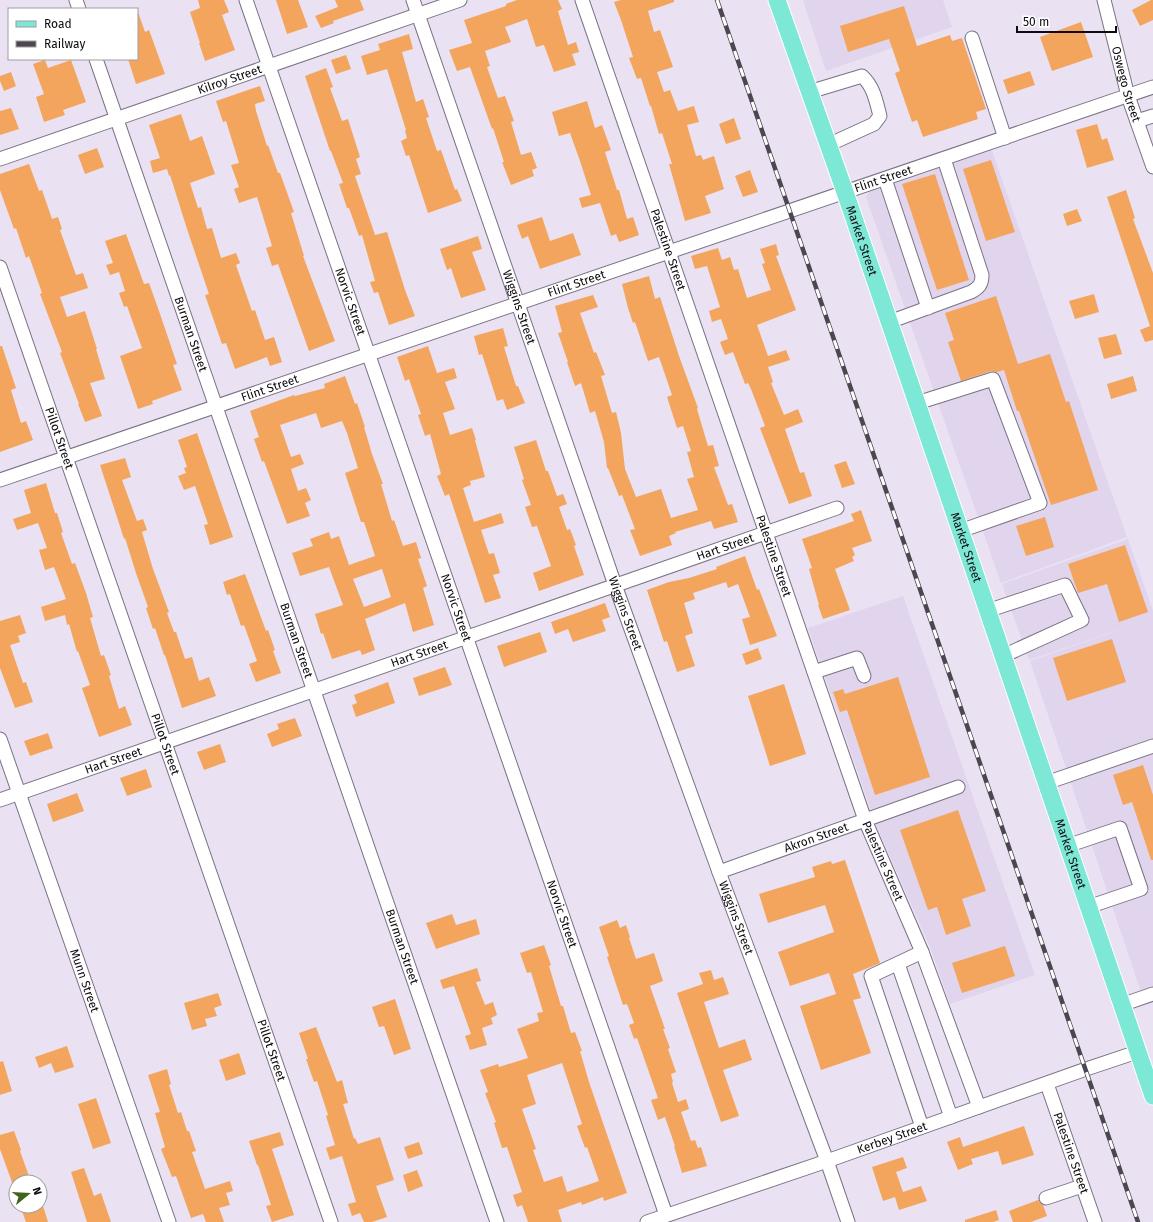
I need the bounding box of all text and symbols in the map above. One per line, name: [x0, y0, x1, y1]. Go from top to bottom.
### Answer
legend: [8, 8, 138, 60]
scale bar: [1017, 8, 1116, 34]
text: 50 m: [1023, 15, 1049, 29]
text: Road: [44, 17, 72, 31]
text: Railway: [44, 37, 85, 51]
street label: Oswego Street: [1109, 45, 1144, 124]
street label: Kilroy Street: [196, 62, 264, 97]
street label: Flint Street: [853, 162, 914, 195]
street label: Market Street: [843, 204, 880, 278]
street label: Palestine Street: [648, 207, 689, 293]
street label: Norvic Street: [332, 266, 369, 338]
street label: Flint Street: [546, 267, 608, 300]
street label: Wiggins Street: [500, 268, 539, 347]
street label: Burman Street: [171, 295, 210, 374]
street label: Flint Street: [239, 372, 301, 404]
street label: Pillot Street: [42, 405, 77, 471]
street label: Market Street: [948, 510, 985, 585]
street label: Palestine Street: [753, 513, 795, 599]
street label: Hart Street: [695, 530, 756, 563]
street label: Norvic Street: [438, 572, 474, 644]
street label: Wiggins Street: [606, 574, 645, 653]
street label: Burman Street: [277, 601, 316, 680]
street label: Hart Street: [389, 637, 450, 670]
street label: Pillot Street: [148, 711, 183, 778]
street label: Hart Street: [83, 744, 144, 777]
street label: Market Street: [1052, 817, 1089, 891]
street label: Akron Street: [782, 819, 851, 855]
street label: Palestine Street: [859, 819, 906, 904]
street label: Norvic Street: [544, 878, 580, 950]
street label: Wiggins Street: [716, 879, 756, 957]
street label: Burman Street: [383, 907, 422, 987]
street label: Munn Street: [67, 947, 102, 1015]
street label: Pillot Street: [254, 1018, 289, 1084]
street label: Palestine Street: [1050, 1110, 1092, 1196]
street label: Kerbey Street: [855, 1119, 930, 1157]
north arrow: [8, 1174, 48, 1214]
text: N: [30, 1186, 44, 1197]

